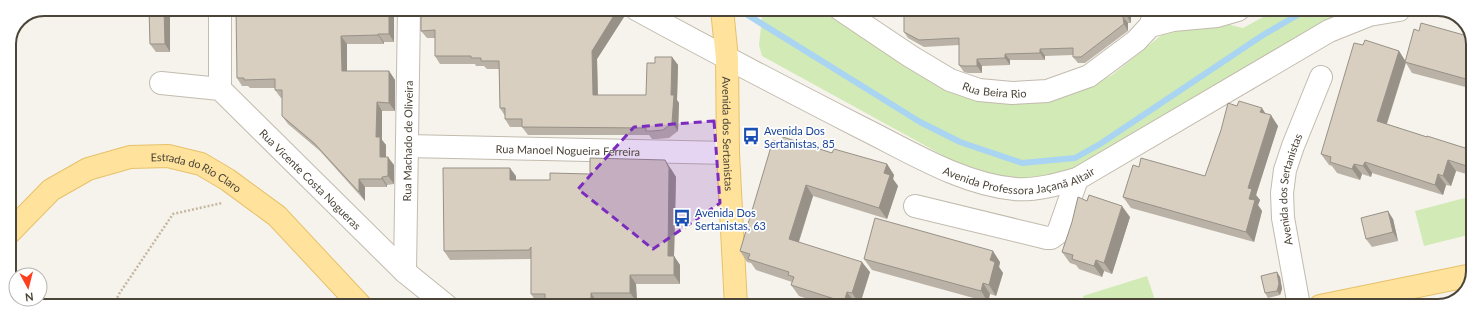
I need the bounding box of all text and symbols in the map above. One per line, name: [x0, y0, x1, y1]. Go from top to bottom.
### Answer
street label: Avenida dos Sertanistas: [721, 76, 736, 192]
street label: Rua Beira Rio: [961, 78, 1027, 100]
street label: Rua Machado de Oliveira: [400, 80, 414, 202]
place label: Avenida Dos Sertanistas, 85: [764, 124, 835, 150]
street label: Rua Vicente Costa Nogueras: [257, 126, 364, 232]
bus stop icon: Avenida Dos Sertanistas, 85: [741, 126, 761, 146]
street label: Avenida dos Sertanistas: [1275, 131, 1304, 246]
street label: Rua Manoel Nogueira Ferreira: [496, 141, 640, 158]
street label: Estrada do Rio Claro: [150, 149, 244, 194]
street label: Avenida Professora Jaçanã Altair: [940, 160, 1096, 174]
text: Avenida Professora Jaçanã Altair: [941, 163, 1096, 196]
place label: Avenida Dos Sertanistas, 63: [695, 206, 766, 232]
bus stop icon: Avenida Dos Sertanistas, 63: [672, 208, 692, 228]
north arrow: [8, 267, 48, 307]
text: N: [24, 290, 34, 304]

